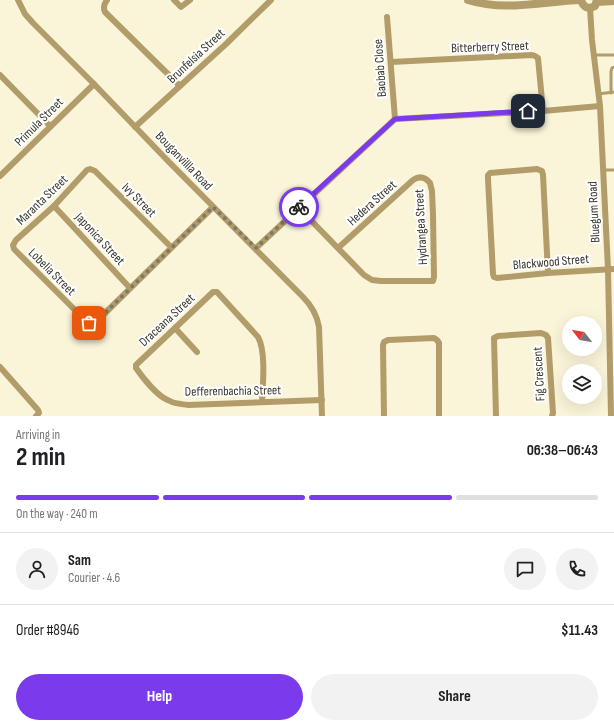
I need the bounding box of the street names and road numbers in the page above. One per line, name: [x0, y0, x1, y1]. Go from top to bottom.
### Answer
street label: Brunfelsia Street: [164, 25, 228, 87]
street label: Baobab Close: [370, 38, 390, 98]
street label: Bitterberry Street: [451, 38, 529, 56]
street label: Primula Street: [11, 94, 67, 150]
street label: Bouganvillla Road: [152, 128, 216, 194]
street label: Maranta Street: [13, 172, 71, 228]
street label: Hedera Street: [344, 177, 400, 229]
street label: Ivy Street: [118, 179, 160, 221]
street label: Bluegum Road: [584, 181, 604, 243]
street label: Hydrangea Street: [411, 189, 431, 265]
street label: Japonica Street: [71, 209, 128, 269]
street label: Lobelia Street: [25, 245, 79, 299]
street label: Blackwood Street: [512, 251, 590, 273]
street label: Draceana Street: [136, 290, 198, 350]
street label: Fig Crescent: [530, 346, 548, 402]
street label: Defferenbachia Street: [185, 382, 281, 400]

